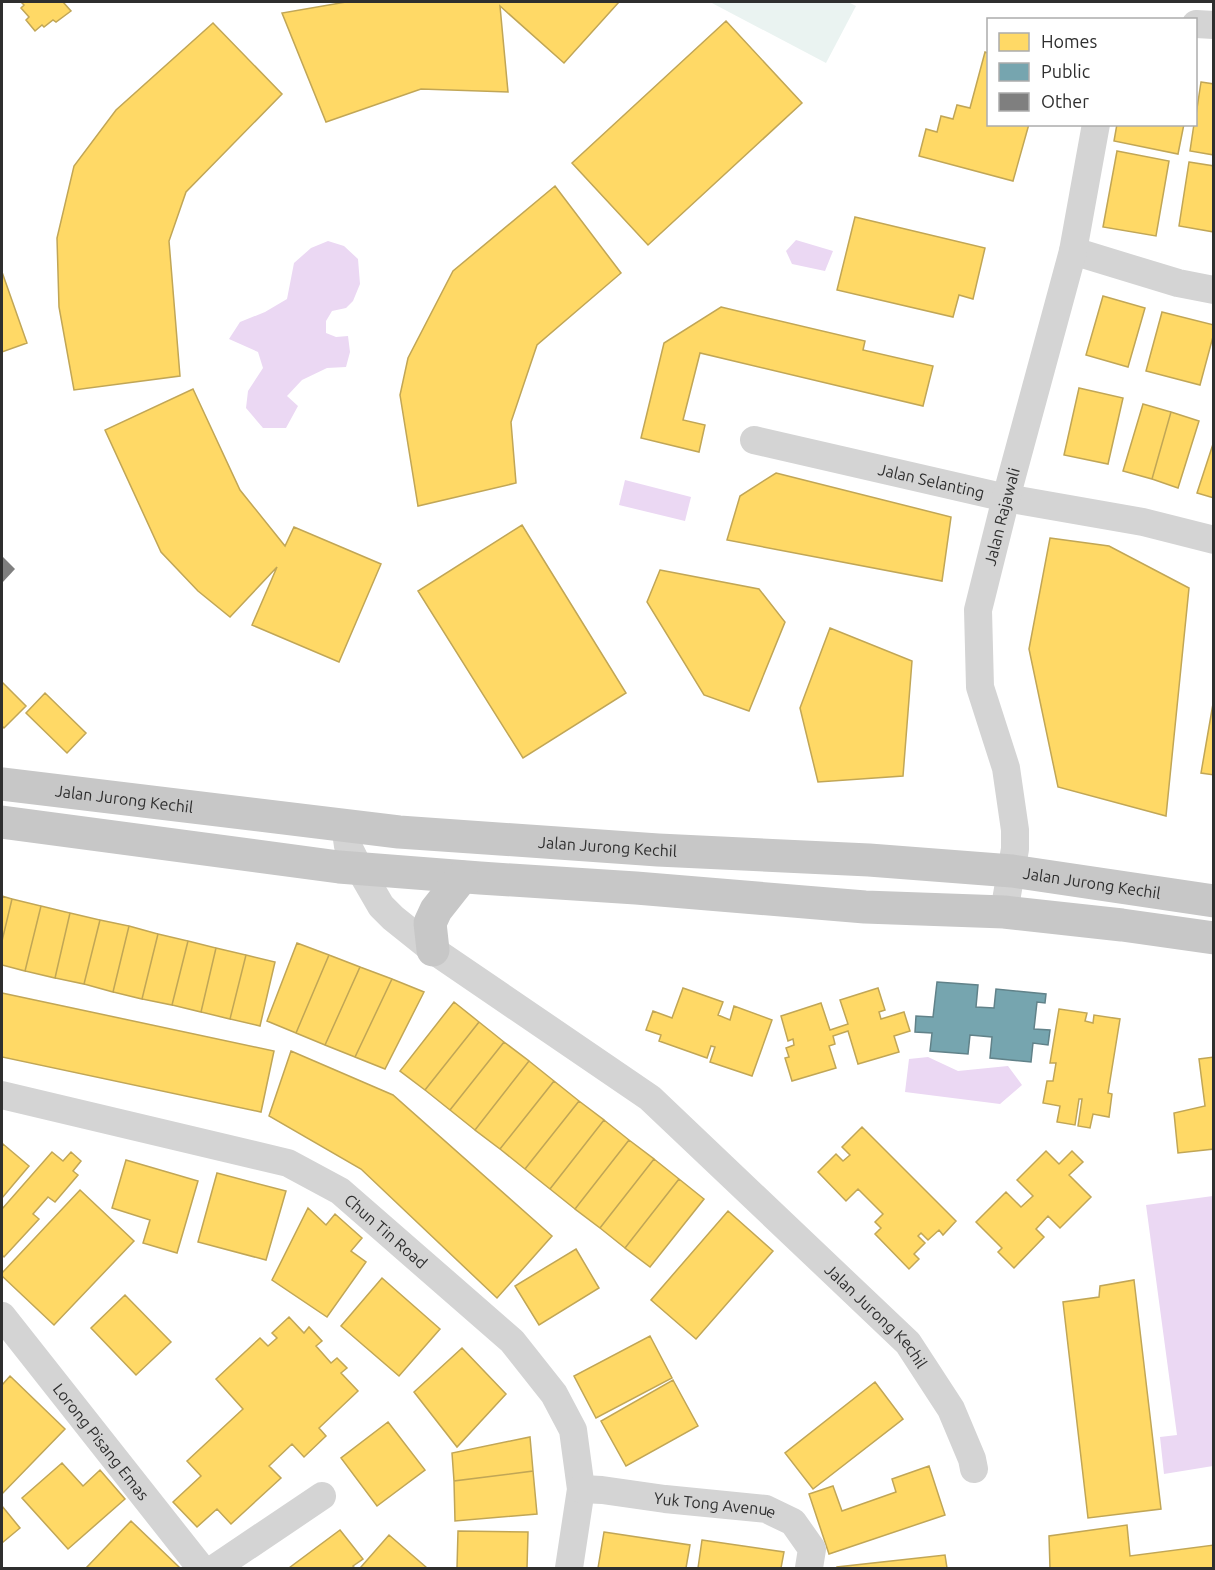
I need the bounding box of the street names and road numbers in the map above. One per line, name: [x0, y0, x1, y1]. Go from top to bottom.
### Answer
street label: Jalan Selanting: [876, 460, 986, 502]
street label: Jalan Rajawali: [980, 466, 1023, 567]
street label: Jalan Jurong Kechil: [54, 781, 194, 816]
street label: Jalan Jurong Kechil: [538, 833, 677, 860]
street label: Jalan Jurong Kechil: [1022, 864, 1162, 902]
street label: Chun Tin Road: [341, 1190, 431, 1272]
street label: Jalan Jurong Kechil: [821, 1260, 931, 1371]
street label: Lorong Pisang Emas: [50, 1380, 153, 1504]
street label: Yuk Tong Avenue: [653, 1488, 779, 1522]

